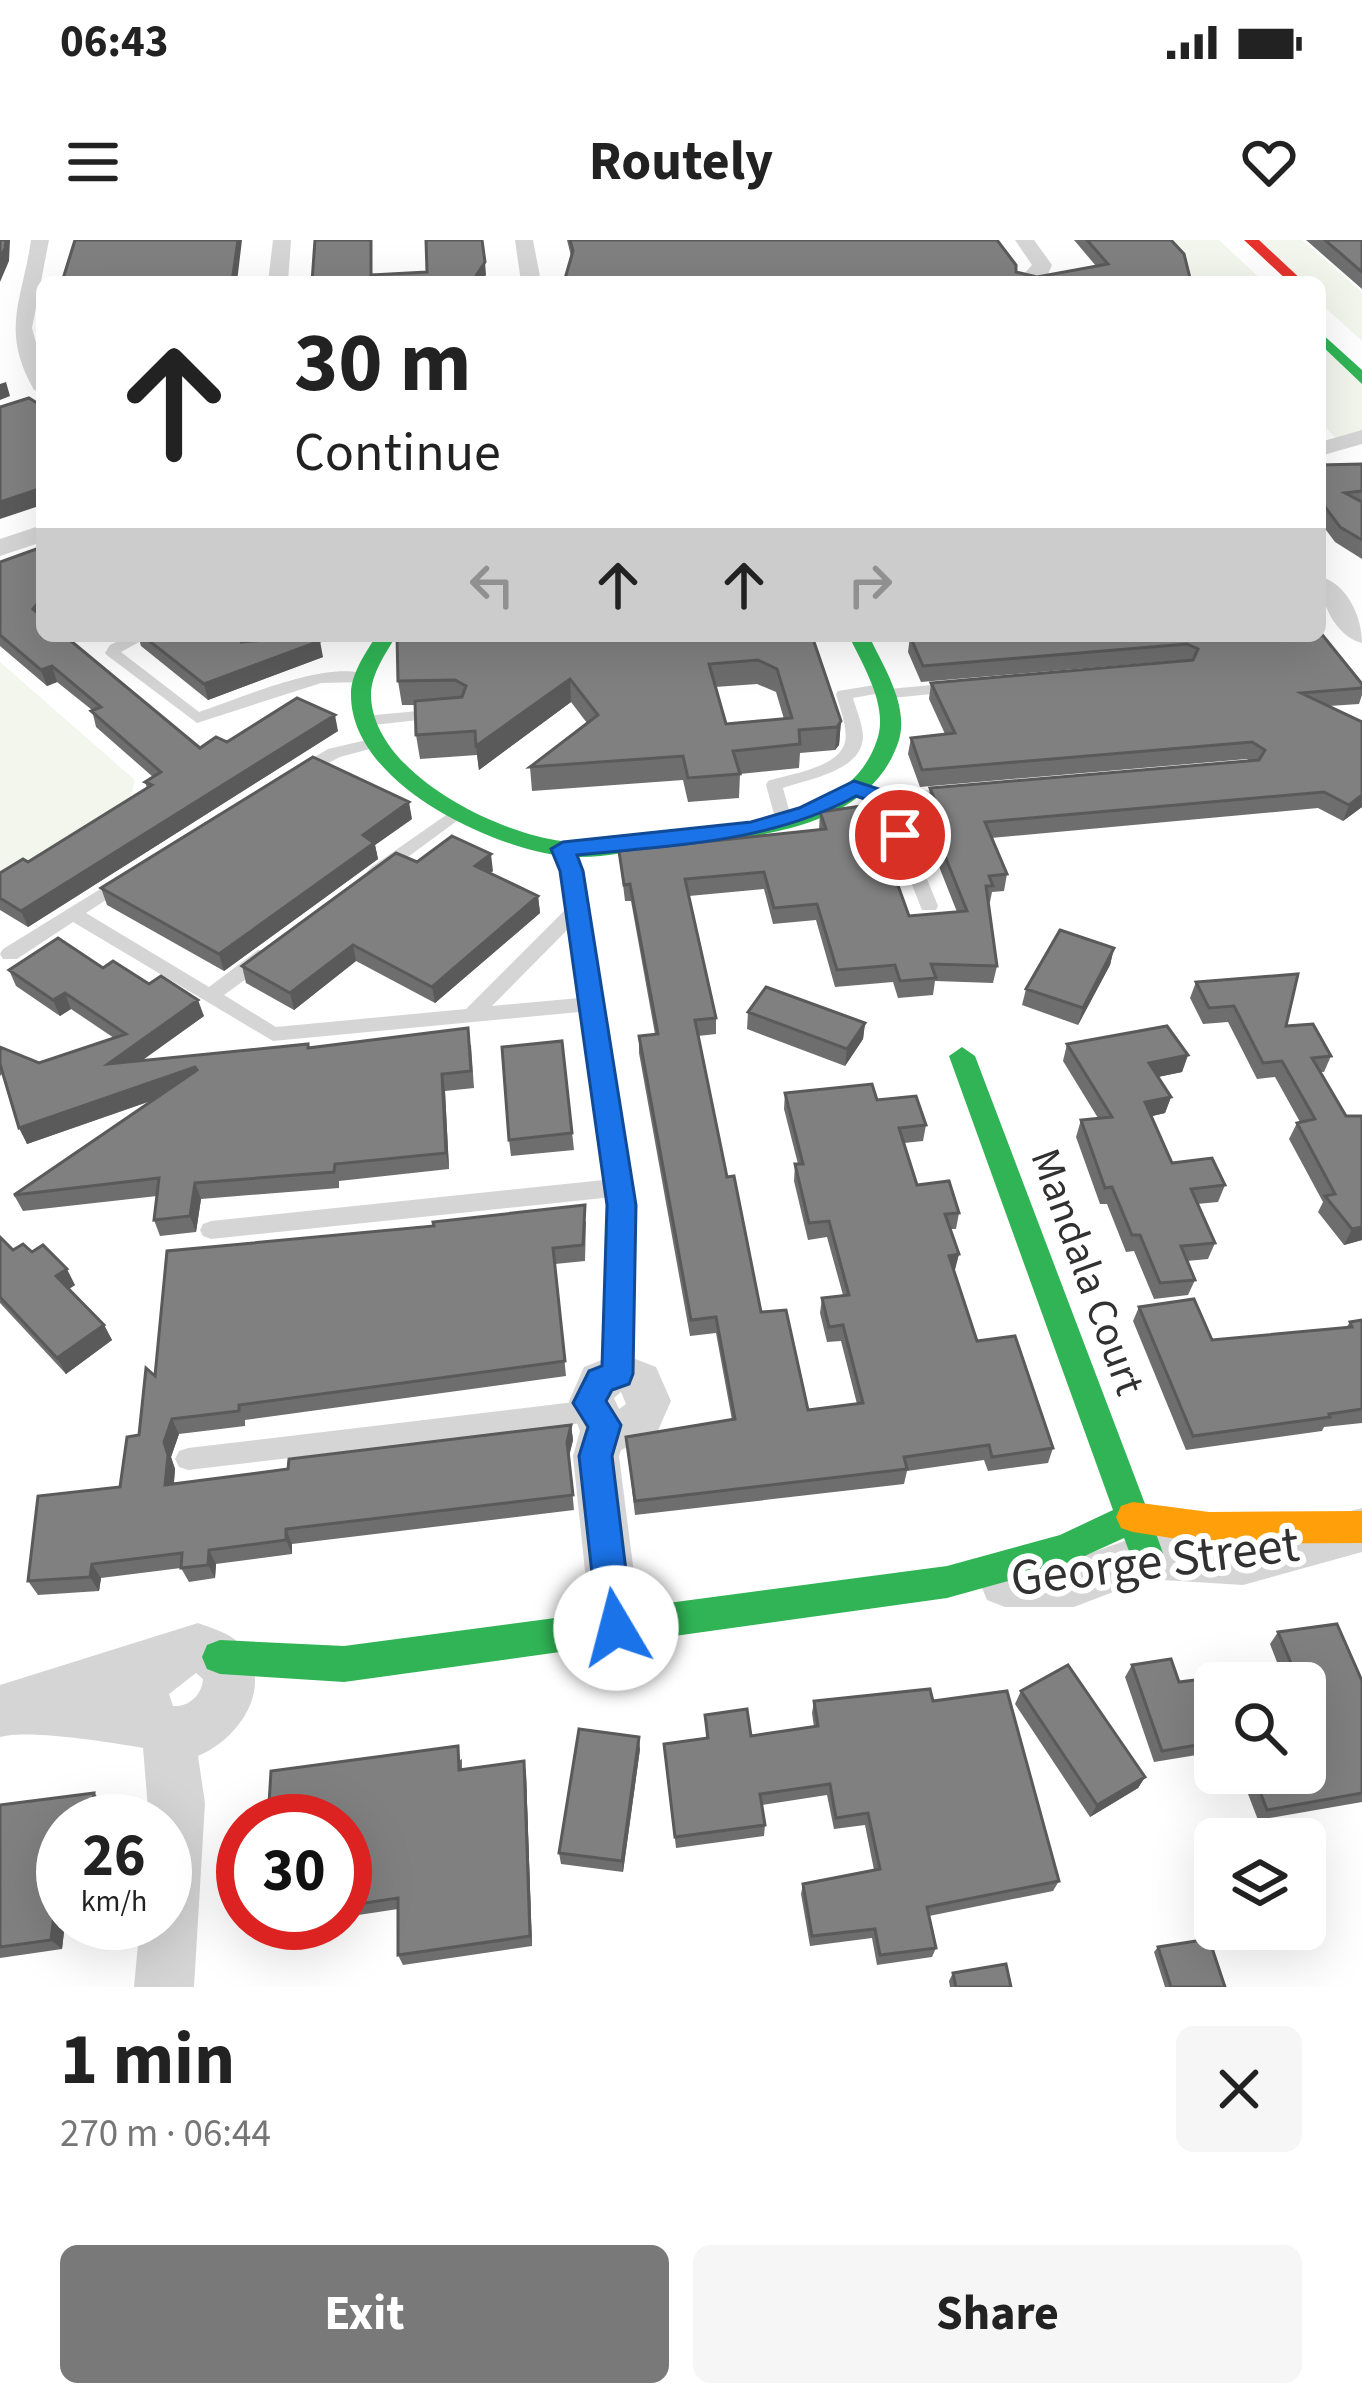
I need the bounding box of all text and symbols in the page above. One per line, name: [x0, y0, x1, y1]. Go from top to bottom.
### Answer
text: 06:43: [60, 10, 169, 74]
text: Routely: [589, 124, 773, 201]
icon: menu: [60, 129, 126, 195]
icon: heart: [1236, 129, 1302, 195]
text: 30 m: [294, 304, 472, 424]
icon: ahead: [96, 324, 252, 480]
text: Continue: [294, 415, 501, 492]
icon: left: [459, 552, 525, 618]
icon: ahead: [585, 552, 651, 618]
icon: ahead: [711, 552, 777, 618]
icon: right: [837, 552, 903, 618]
pin: [849, 784, 951, 886]
icon: arrive: [867, 802, 933, 868]
street label: Mandala Court: [1015, 1141, 1159, 1403]
street label: George Street: [1007, 1509, 1303, 1615]
position arrow: [553, 1565, 679, 1691]
map controls: [1194, 1662, 1326, 1950]
button: search: [1194, 1662, 1326, 1794]
speed limit sign: 30: [216, 1794, 372, 1950]
text: 26: [82, 1814, 146, 1899]
button: layers: [1194, 1818, 1326, 1950]
text: km/h: [81, 1880, 147, 1923]
text: 1 min: [60, 2009, 235, 2112]
button: close: [1176, 2026, 1302, 2152]
text: 270 m · 06:44: [60, 2106, 271, 2162]
button: Exit: [60, 2245, 669, 2383]
button: Share: [693, 2245, 1302, 2383]

